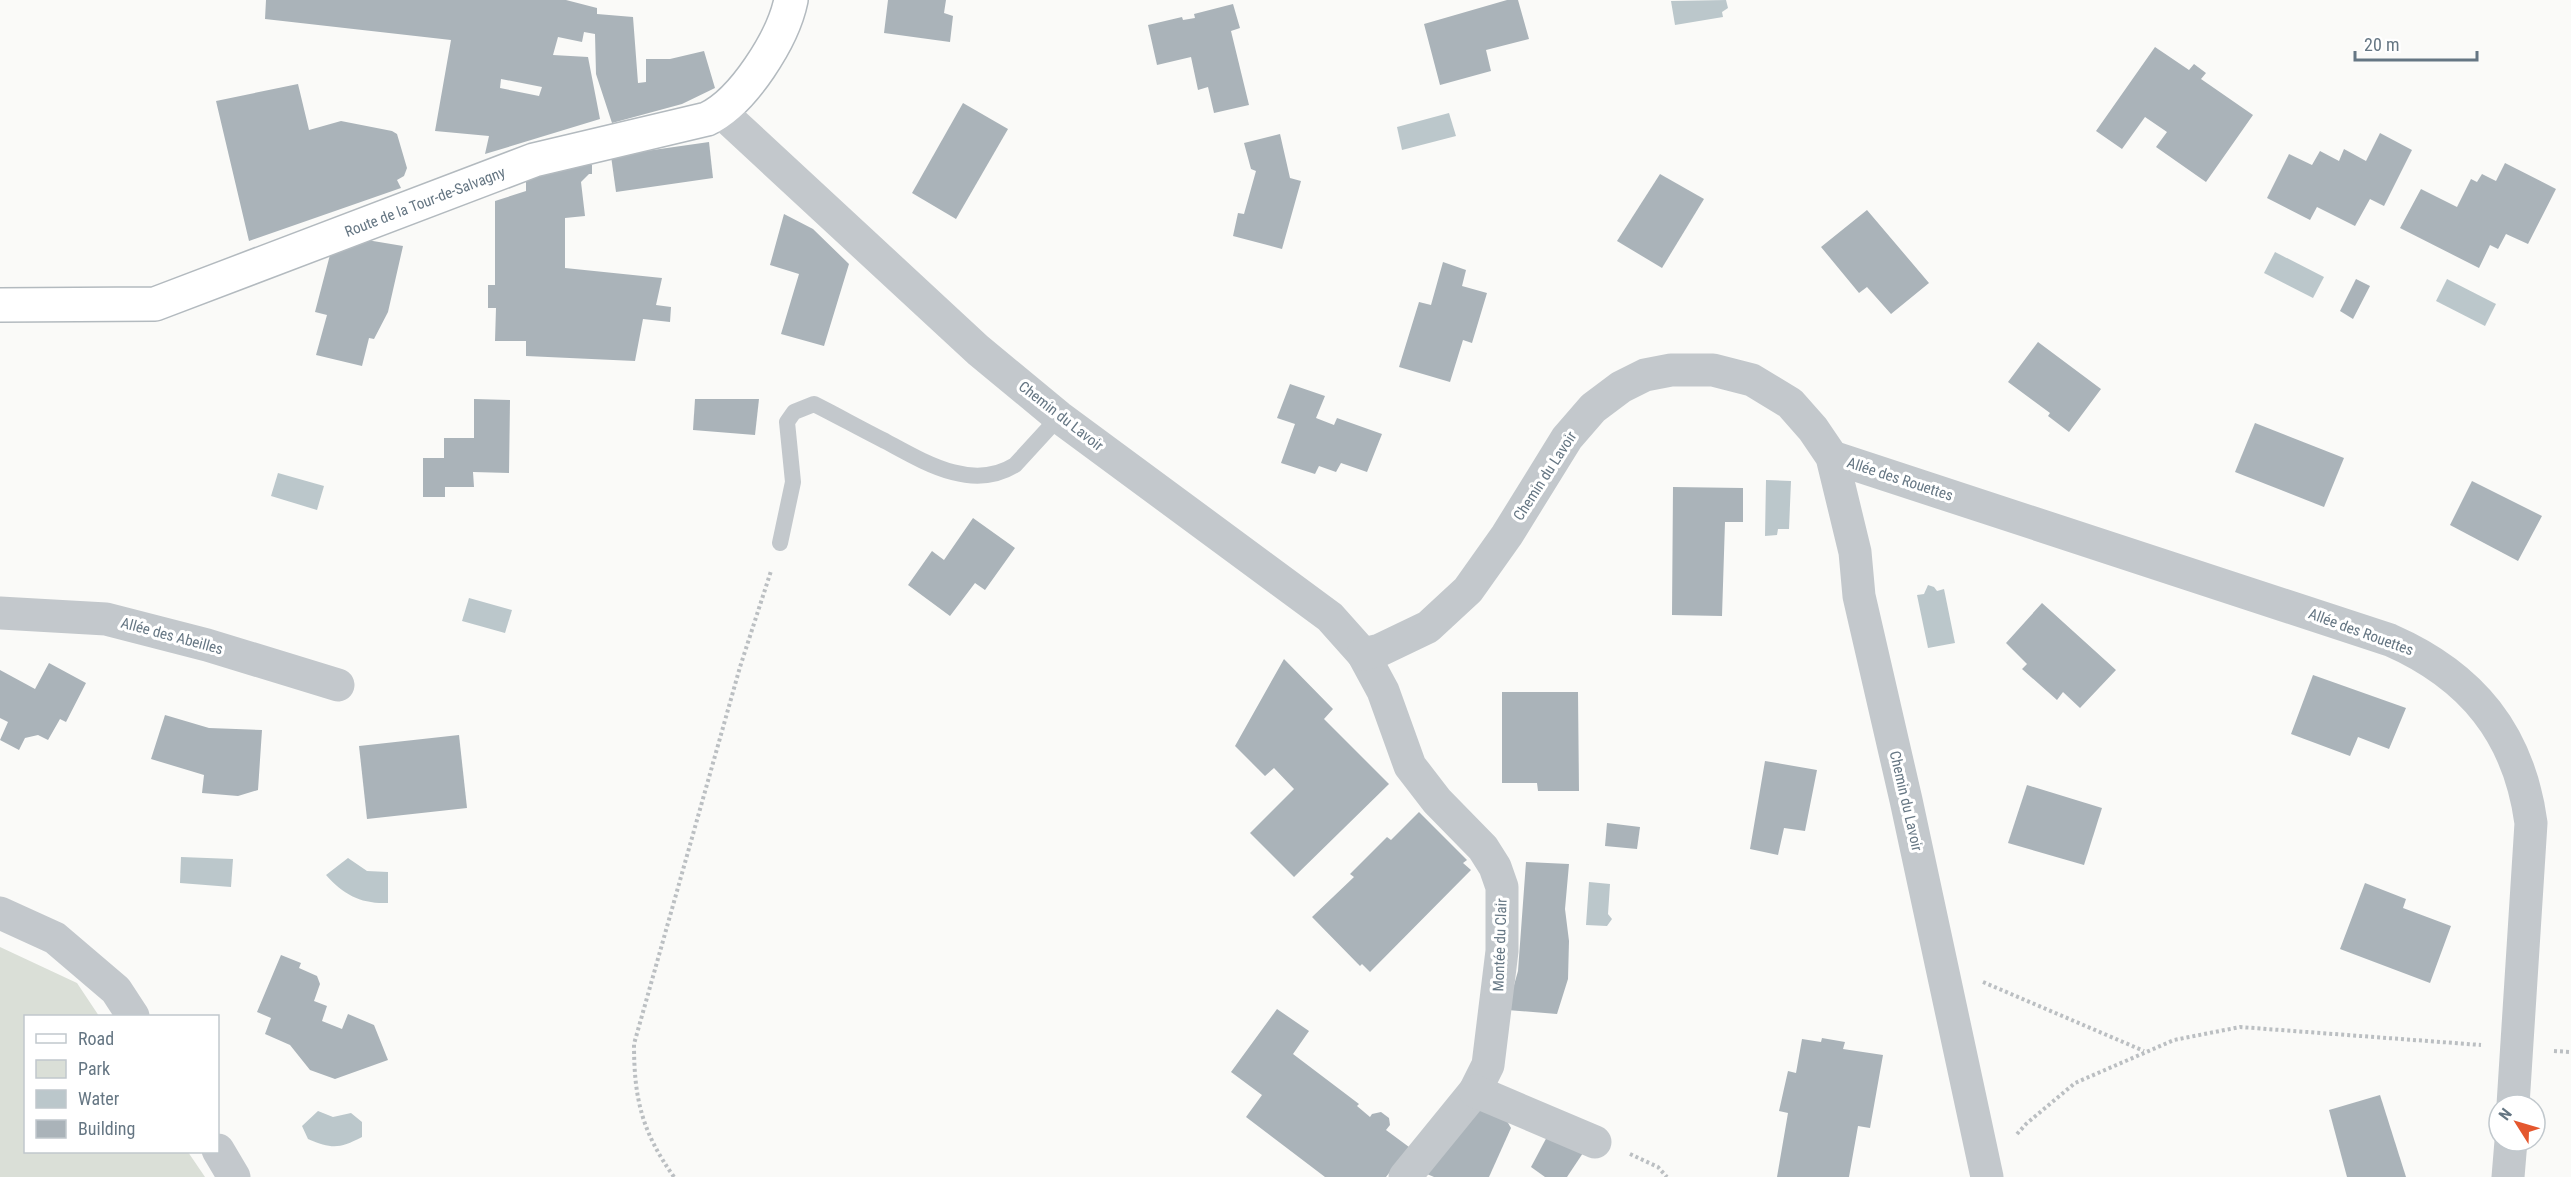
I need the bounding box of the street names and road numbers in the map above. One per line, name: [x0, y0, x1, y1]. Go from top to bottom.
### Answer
street label: Route de la Tour-de-Salvagny: [342, 163, 508, 241]
street label: Chemin du Lavoir: [1015, 377, 1107, 455]
street label: Chemin du Lavoir: [1510, 428, 1581, 524]
street label: Allée des Rouettes: [1845, 453, 1955, 505]
street label: Allée des Rouettes: [2306, 605, 2416, 659]
street label: Allée des Abeilles: [119, 614, 225, 658]
street label: Chemin du Lavoir: [1886, 749, 1926, 853]
street label: Montée du Clair: [1489, 898, 1511, 992]

